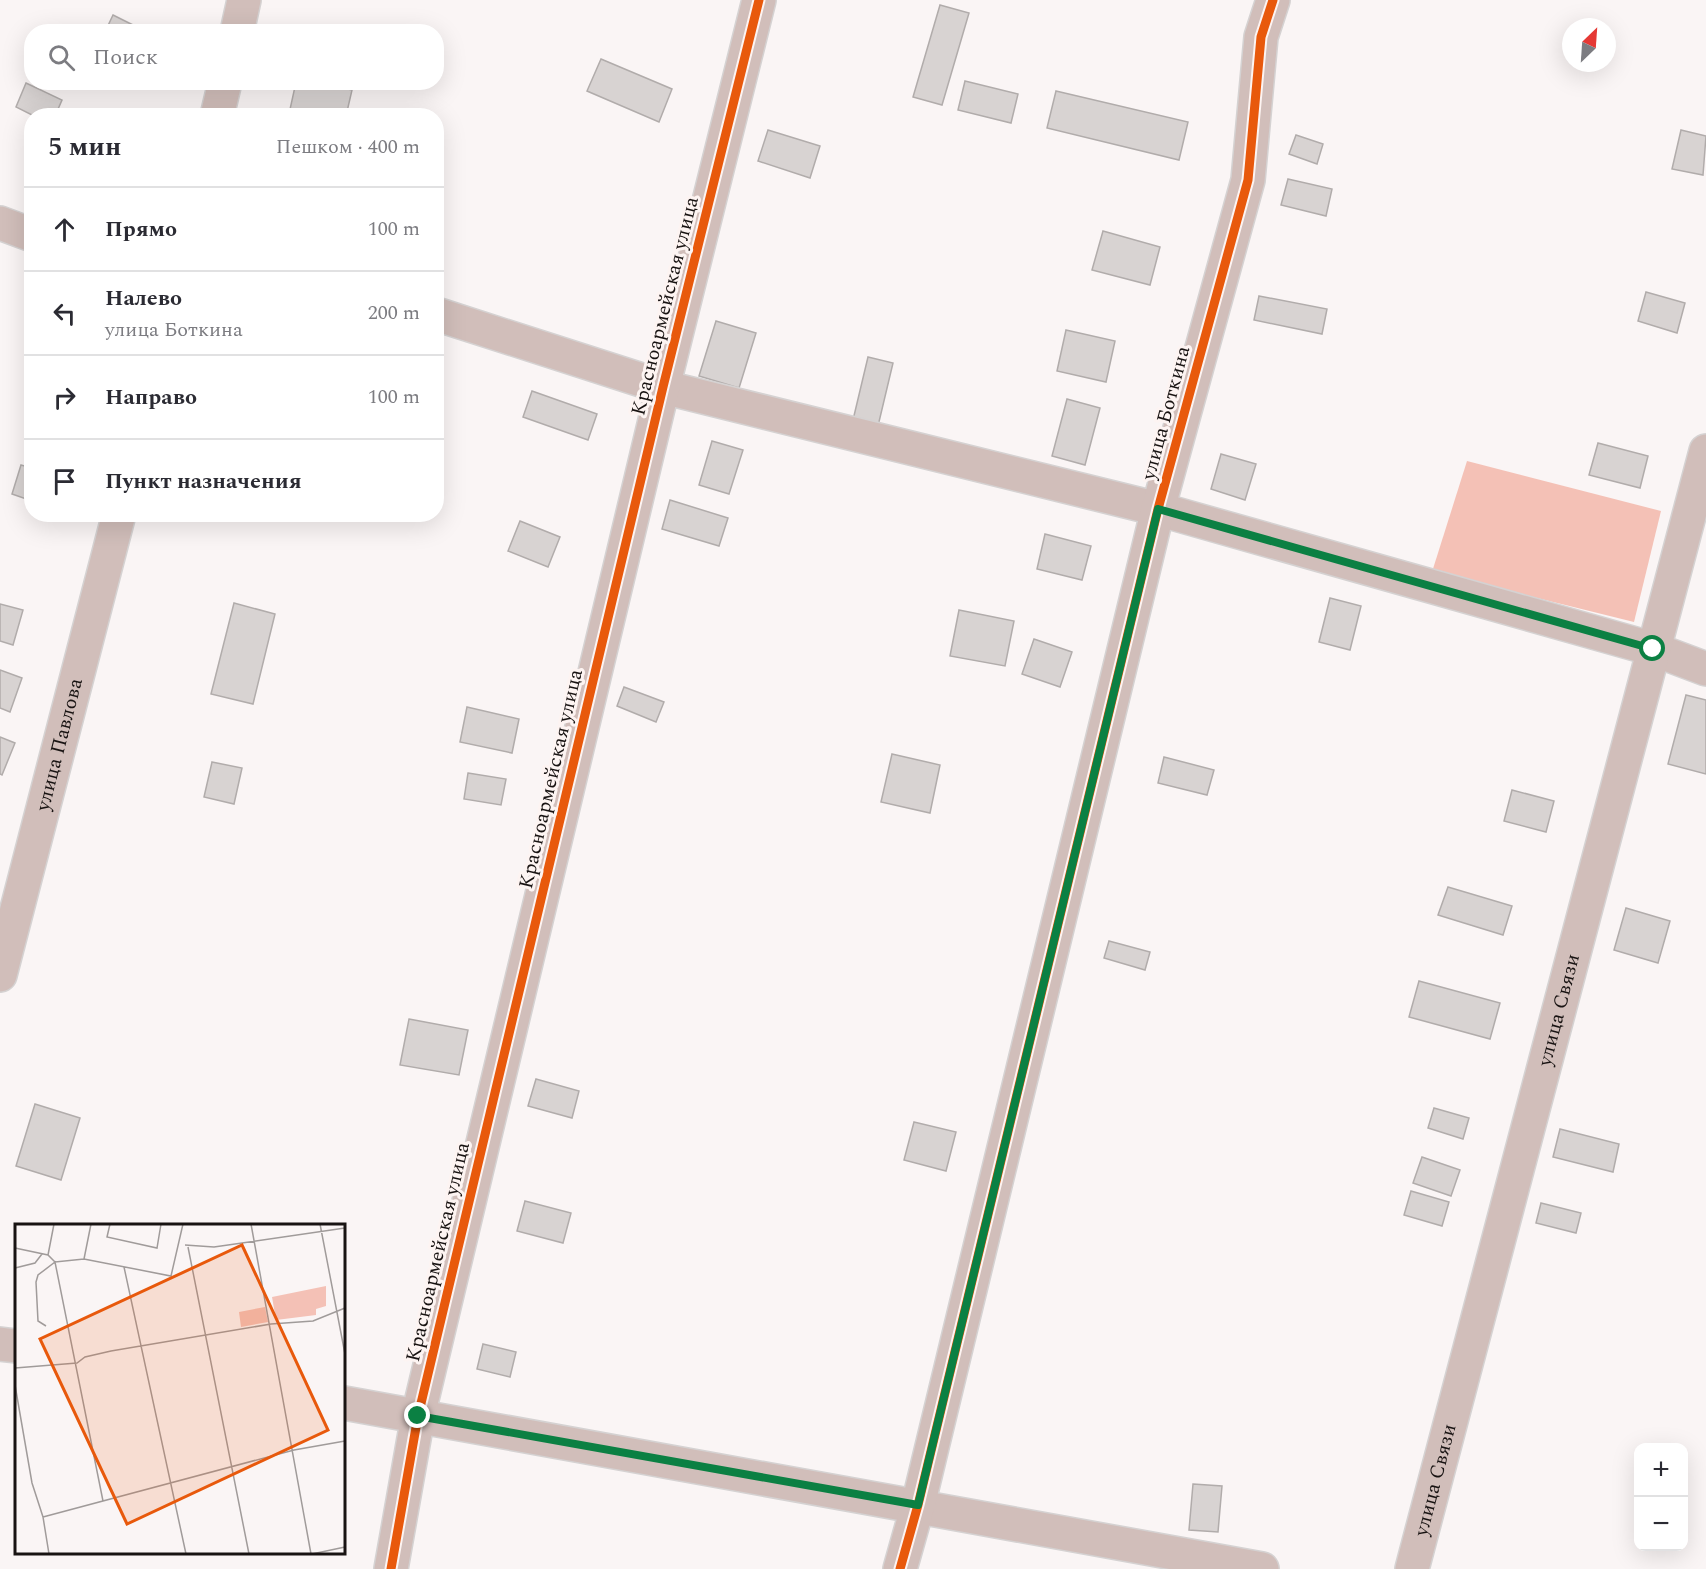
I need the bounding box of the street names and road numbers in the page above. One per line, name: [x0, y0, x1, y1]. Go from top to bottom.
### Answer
street label: Красноармейская улица: [623, 193, 707, 419]
street label: улица Боткина: [1133, 342, 1198, 484]
street label: Красноармейская улица: [511, 666, 591, 892]
street label: улица Павлова: [28, 675, 91, 815]
street label: улица Связи: [1530, 951, 1588, 1070]
street label: Красноармейская улица: [398, 1139, 478, 1365]
street label: улица Связи: [1406, 1421, 1465, 1540]

